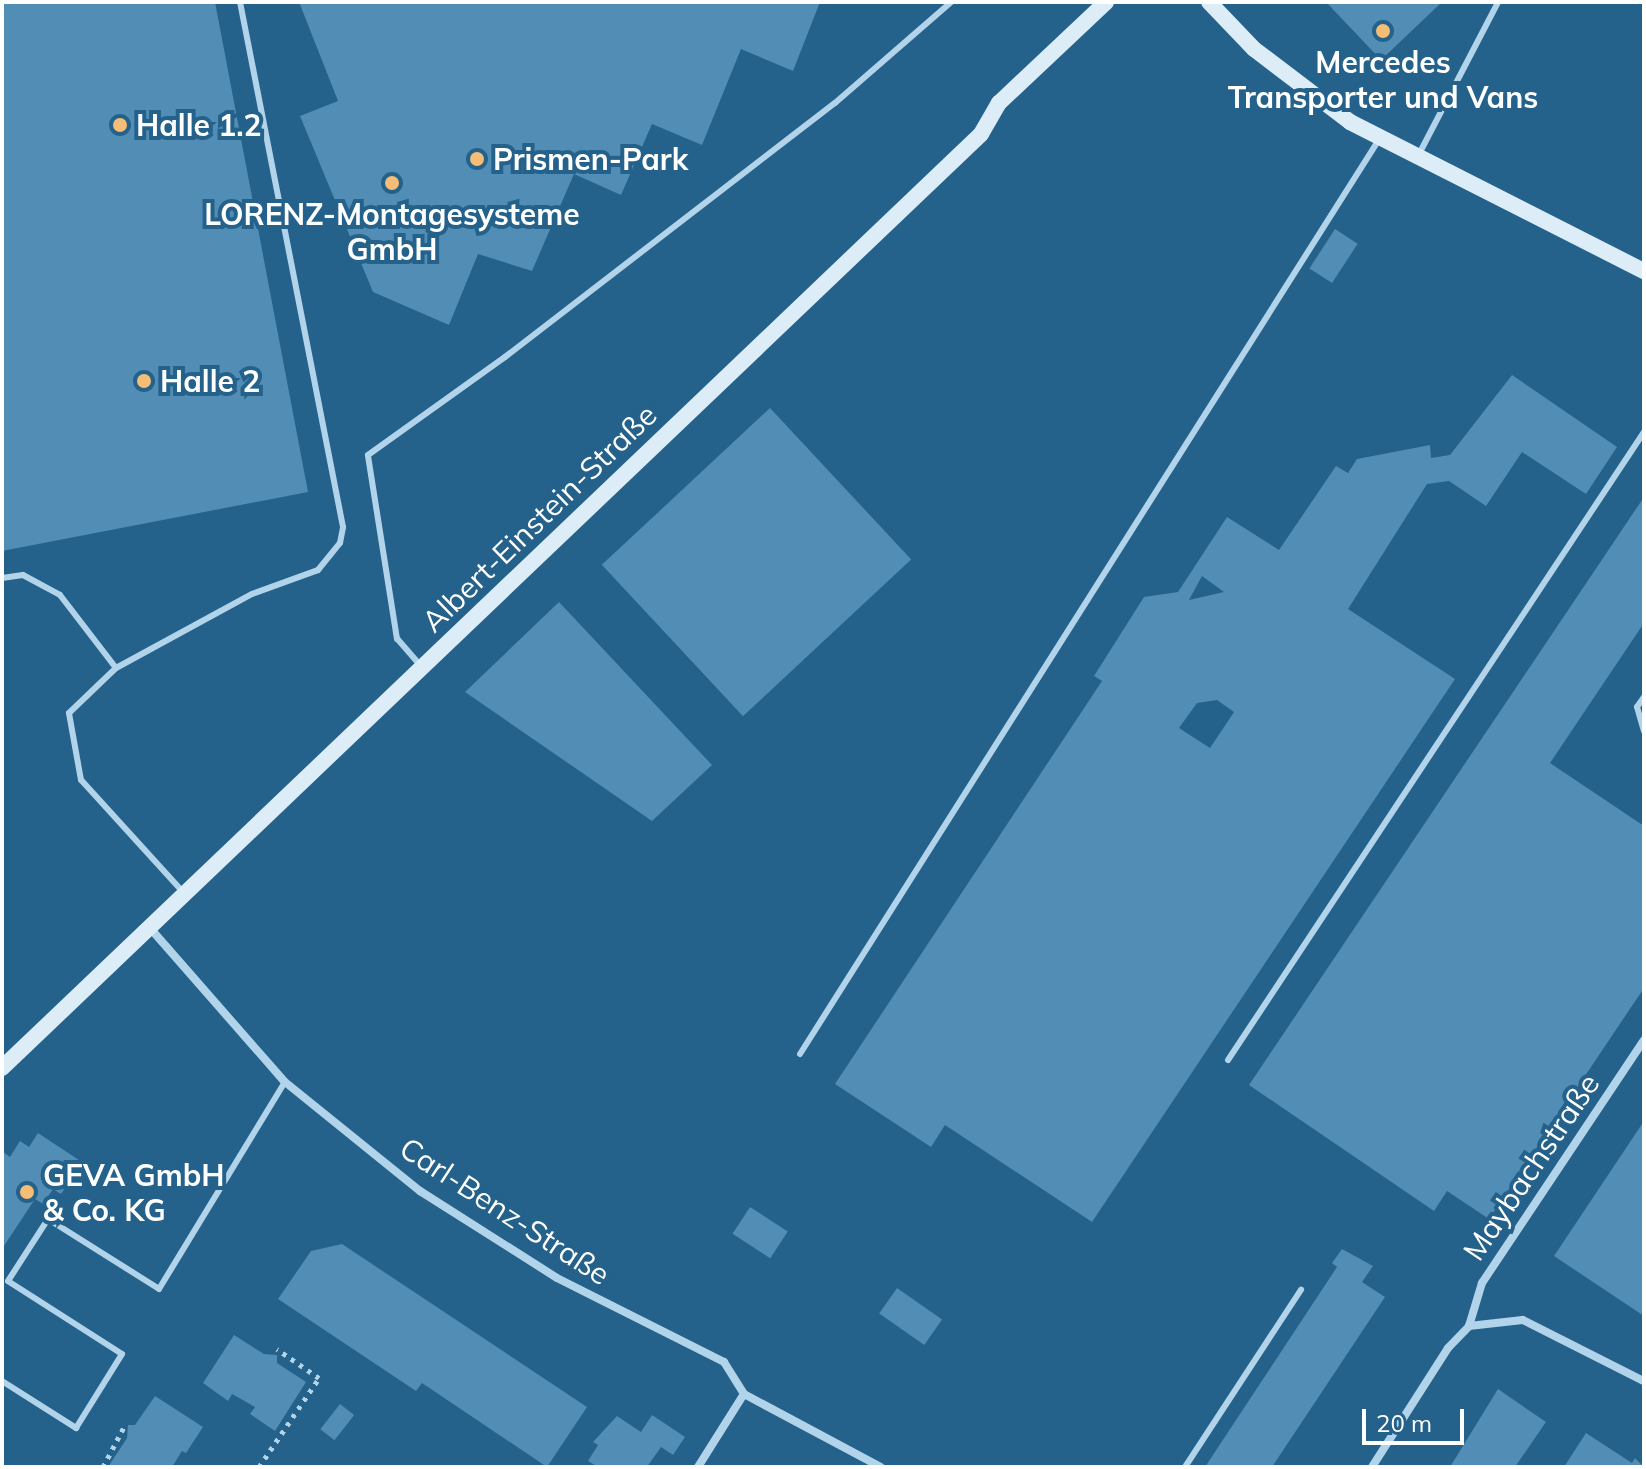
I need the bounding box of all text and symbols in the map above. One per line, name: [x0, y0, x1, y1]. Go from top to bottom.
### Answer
marker: Mercedes Transporter und Vans: [1374, 22, 1392, 40]
place label: Mercedes Transporter und Vans: [1228, 44, 1538, 114]
place label: Halle 1.2: [136, 107, 262, 143]
marker: Halle 1.2: [111, 116, 129, 134]
place label: Prismen-Park: [493, 141, 688, 177]
marker: Prismen-Park: [468, 150, 486, 168]
marker: LORENZ-Montagesysteme GmbH: [383, 174, 401, 192]
place label: LORENZ-Montagesysteme GmbH: [204, 196, 580, 266]
place label: Halle 2: [160, 363, 260, 399]
marker: Halle 2: [135, 372, 153, 390]
street label: Albert-Einstein-Straße: [414, 397, 664, 639]
street label: Maybachstraße: [1455, 1067, 1607, 1267]
street label: Carl-Benz-Straße: [393, 1130, 617, 1292]
place label: GEVA GmbH & Co. KG: [43, 1157, 224, 1228]
marker: GEVA GmbH & Co. KG: [18, 1183, 36, 1201]
scale bar: [1366, 1393, 1468, 1443]
text: 20 m: [1376, 1408, 1432, 1438]

